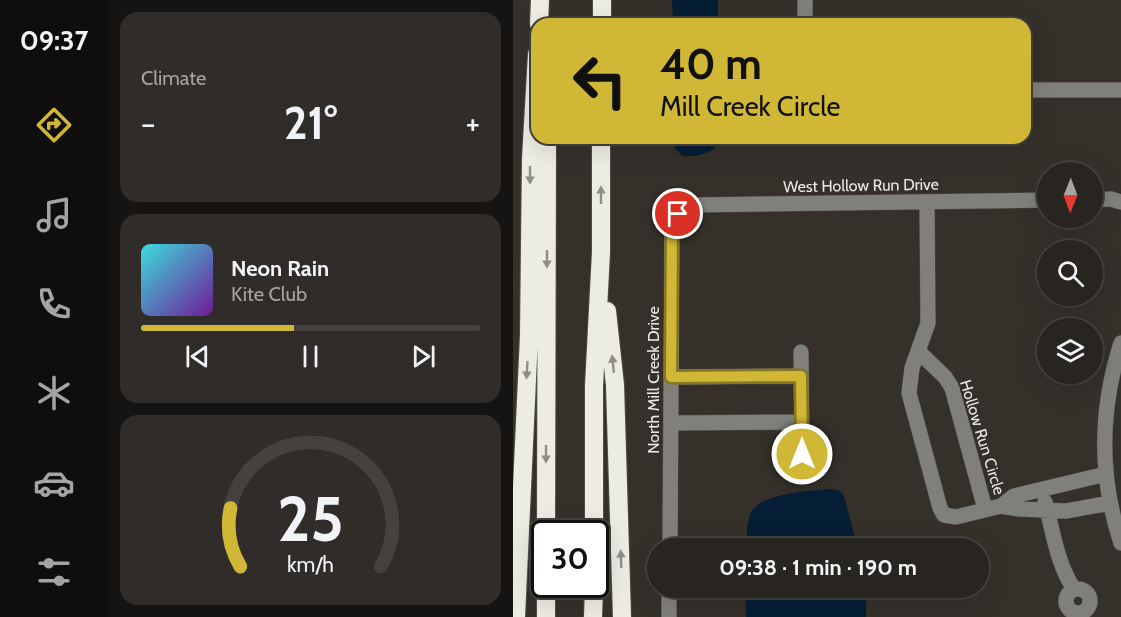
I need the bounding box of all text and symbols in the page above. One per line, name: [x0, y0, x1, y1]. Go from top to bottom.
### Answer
text: 09:37: [20, 24, 88, 57]
text: 40 m: [660, 38, 762, 90]
icon: left: [561, 42, 639, 120]
text: Climate: [141, 66, 206, 90]
text: Mill Creek Circle: [660, 90, 840, 123]
text: 21°: [284, 96, 337, 150]
text: −: [141, 103, 156, 143]
text: +: [465, 103, 480, 143]
icon: directions: [33, 104, 75, 146]
north arrow: [1037, 162, 1103, 228]
map controls: [1037, 162, 1103, 384]
one-way arrow: [526, 166, 535, 185]
street label: West Hollow Run Drive: [783, 175, 939, 196]
one-way arrow: [596, 186, 606, 205]
pin: [652, 188, 703, 239]
icon: music: [33, 194, 75, 236]
icon: arrive: [661, 197, 694, 230]
button: search: [1037, 240, 1103, 306]
one-way arrow: [542, 250, 552, 269]
text: Neon Rain: [231, 255, 329, 282]
text: Kite Club: [231, 282, 307, 306]
icon: phone: [33, 283, 75, 325]
street label: North Mill Creek Drive: [644, 306, 663, 454]
button: layers: [1037, 318, 1103, 384]
icon: previous: [181, 340, 214, 373]
icon: pause: [294, 340, 327, 373]
icon: next: [407, 340, 440, 373]
one-way arrow: [608, 354, 618, 373]
one-way arrow: [523, 361, 532, 380]
icon: climate: [33, 372, 75, 414]
street label: Hollow Run Circle: [956, 377, 1009, 497]
position arrow: [770, 422, 834, 486]
one-way arrow: [541, 445, 551, 464]
icon: car: [33, 462, 75, 504]
text: 25: [277, 481, 344, 557]
speed limit sign: 30: [531, 520, 609, 598]
one-way arrow: [616, 549, 625, 568]
icon: filters: [33, 551, 75, 593]
text: km/h: [287, 552, 334, 578]
text: 09:38 · 1 min · 190 m: [719, 554, 917, 581]

